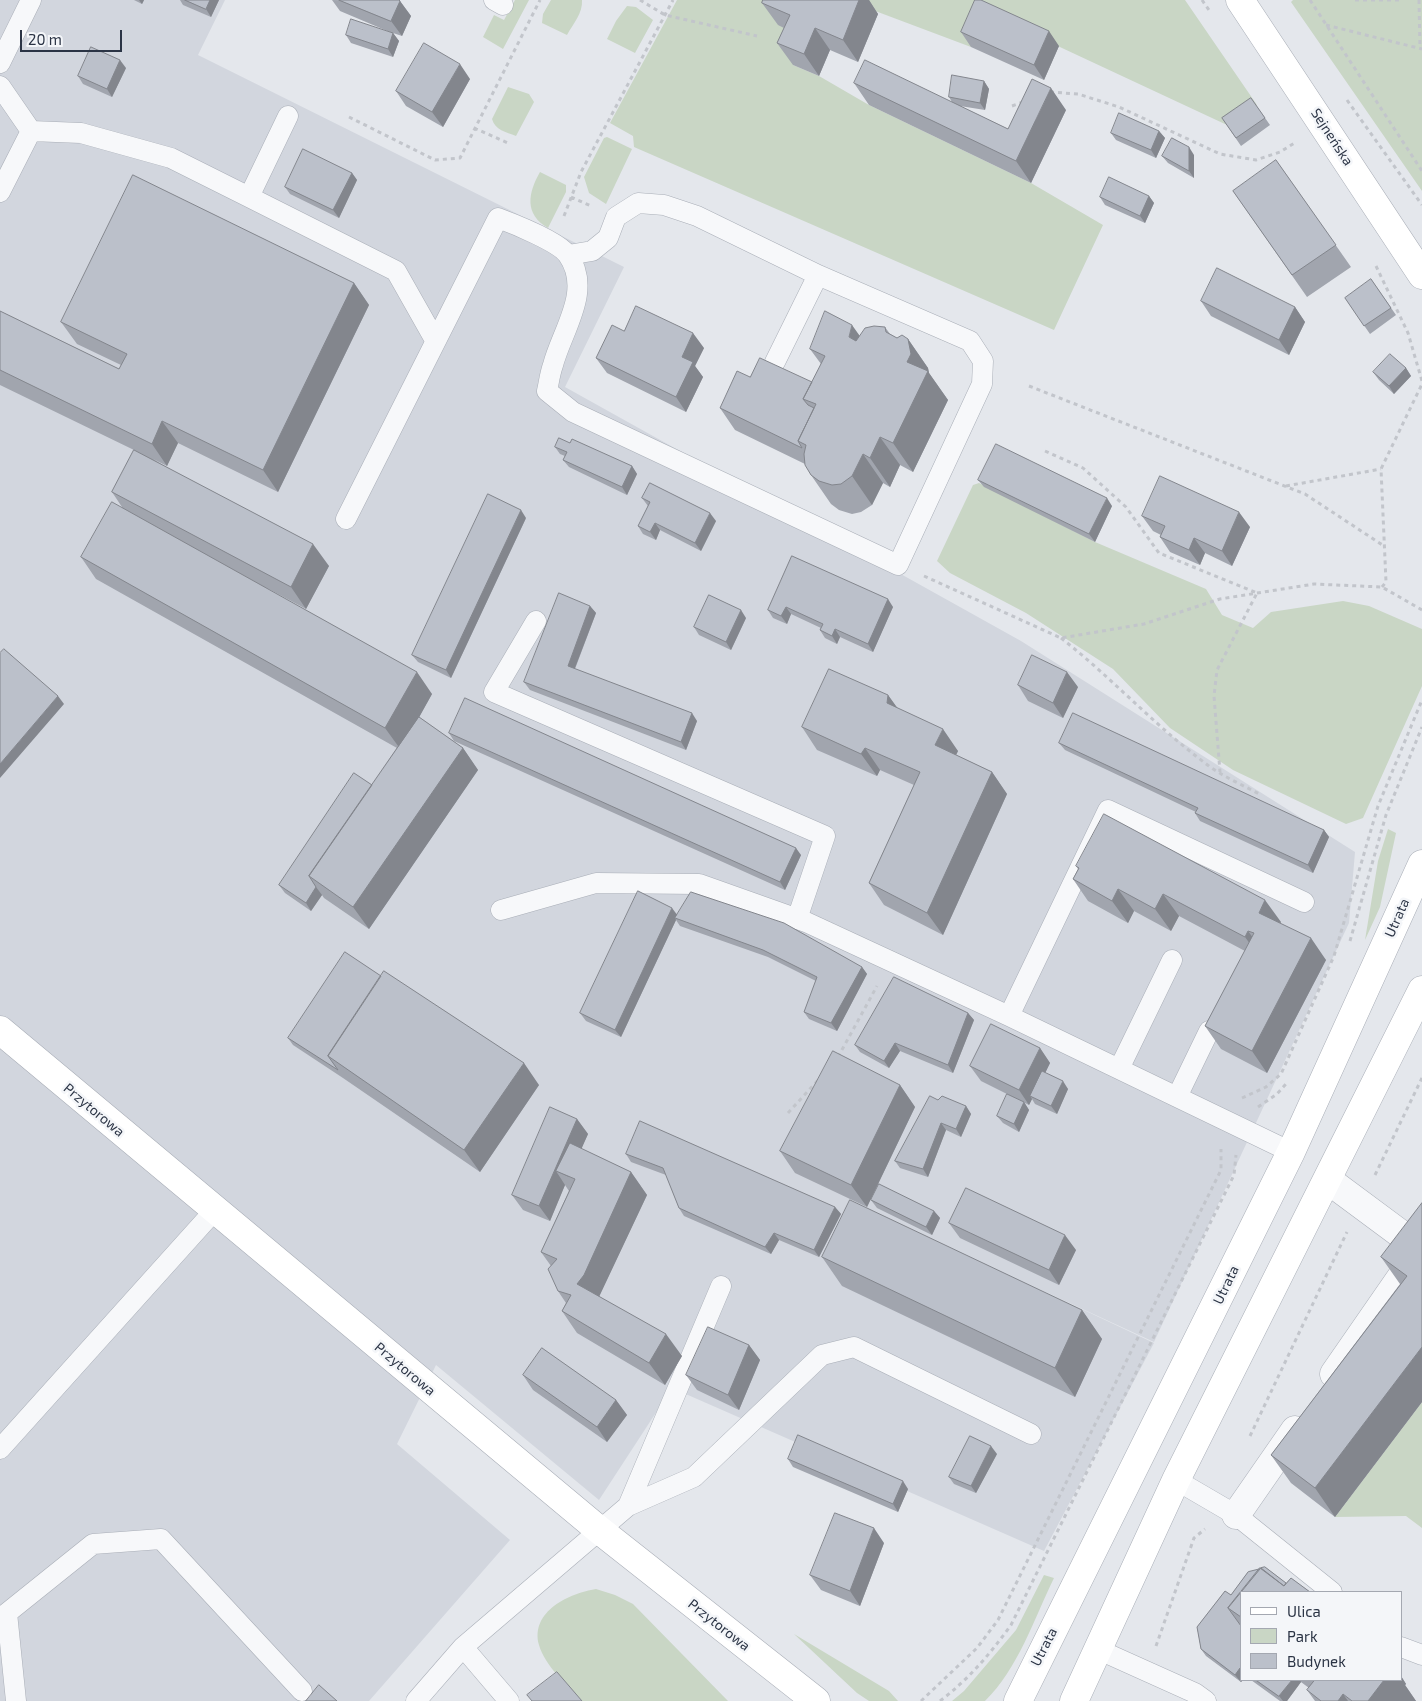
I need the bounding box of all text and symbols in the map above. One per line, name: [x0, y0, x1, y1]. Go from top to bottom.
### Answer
scale bar: [22, 20, 125, 52]
text: 20 m: [28, 30, 62, 48]
street label: Sejneńska: [1307, 105, 1357, 169]
street label: Utrata: [1381, 896, 1413, 940]
street label: Przytorowa: [60, 1080, 128, 1140]
street label: Utrata: [1209, 1263, 1243, 1307]
street label: Przytorowa: [371, 1339, 439, 1399]
legend: [1240, 1591, 1402, 1681]
street label: Przytorowa: [685, 1596, 753, 1654]
text: Ulica: [1287, 1602, 1321, 1620]
street label: Utrata: [1027, 1625, 1061, 1669]
text: Park: [1287, 1627, 1318, 1645]
text: Budynek: [1287, 1652, 1346, 1670]

